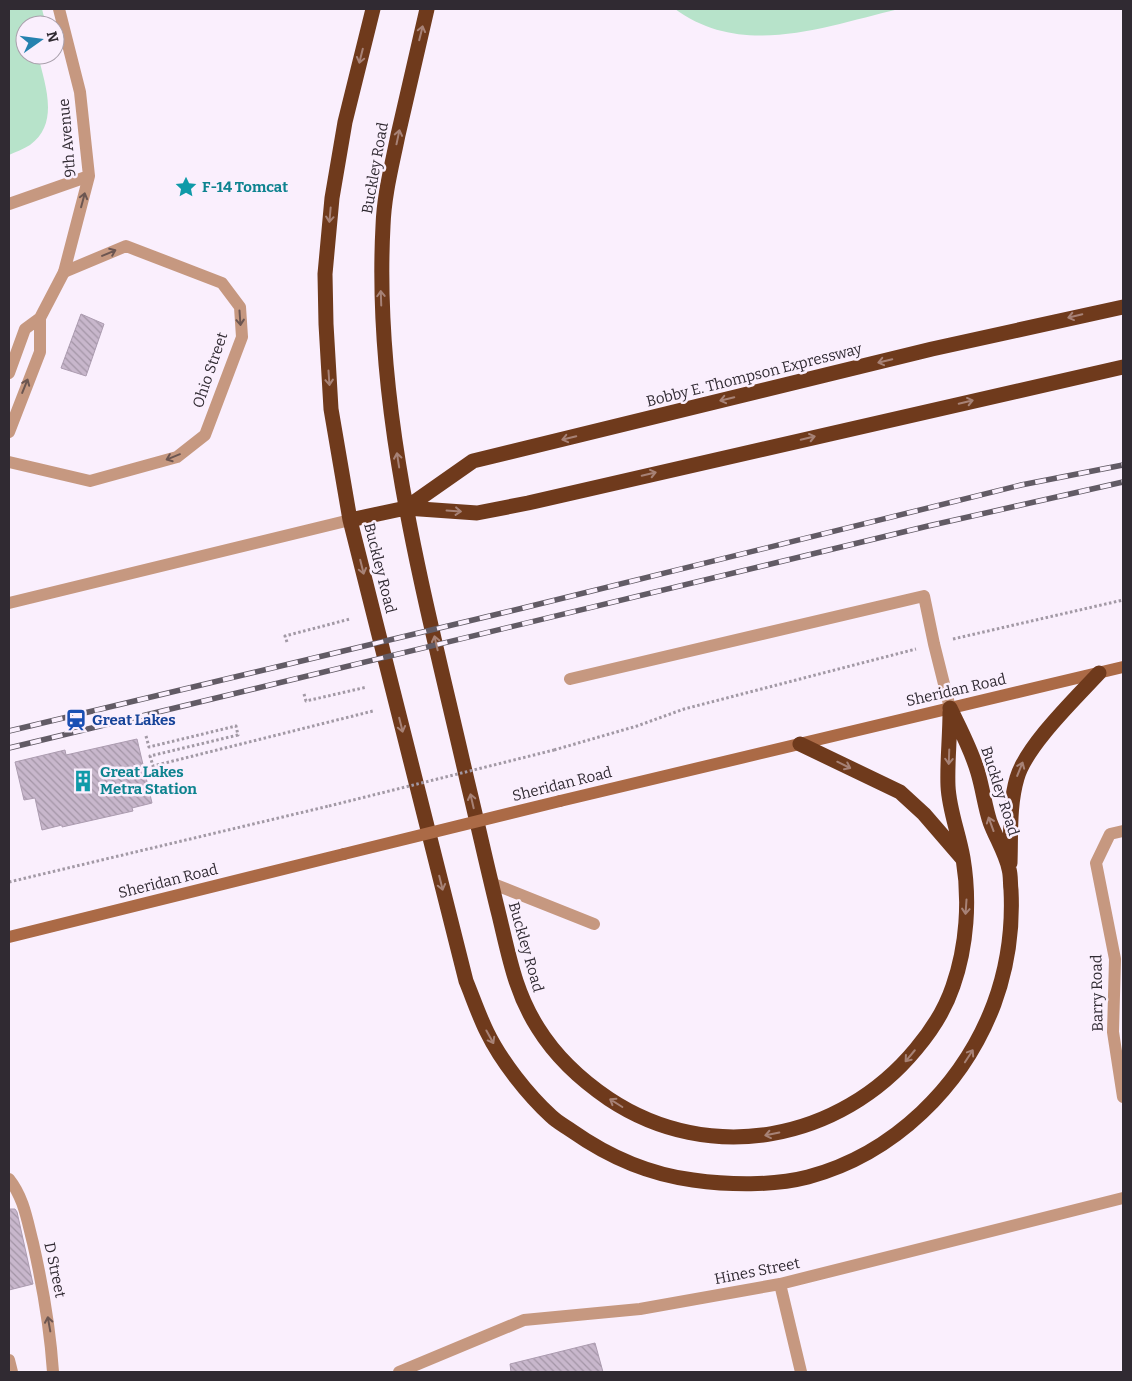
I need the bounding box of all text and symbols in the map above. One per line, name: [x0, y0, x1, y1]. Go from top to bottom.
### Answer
north arrow: [15, 15, 65, 65]
one-way arrow: [417, 26, 426, 42]
text: N: [43, 30, 62, 44]
one-way arrow: [356, 48, 366, 64]
street label: 9th Avenue: [55, 98, 79, 178]
street label: Buckley Road: [358, 121, 392, 215]
one-way arrow: [394, 130, 403, 146]
place icon: F-14 Tomcat: [173, 174, 199, 200]
place label: F-14 Tomcat: [202, 178, 288, 196]
one-way arrow: [79, 193, 88, 209]
one-way arrow: [325, 207, 335, 223]
one-way arrow: [101, 248, 116, 258]
one-way arrow: [377, 291, 386, 307]
one-way arrow: [236, 309, 245, 325]
one-way arrow: [1068, 312, 1084, 321]
street label: Ohio Street: [189, 329, 232, 410]
street label: Bobby E. Thompson Expressway: [644, 339, 864, 411]
one-way arrow: [877, 357, 893, 366]
one-way arrow: [324, 369, 333, 385]
one-way arrow: [22, 379, 31, 394]
one-way arrow: [719, 395, 735, 404]
one-way arrow: [958, 397, 974, 406]
one-way arrow: [799, 433, 815, 442]
one-way arrow: [562, 434, 578, 443]
one-way arrow: [166, 452, 181, 462]
one-way arrow: [393, 452, 403, 468]
one-way arrow: [641, 469, 657, 478]
one-way arrow: [446, 507, 462, 516]
street label: Buckley Road: [360, 521, 400, 615]
one-way arrow: [357, 559, 367, 575]
one-way arrow: [431, 635, 440, 651]
street label: Sheridan Road: [904, 670, 1008, 710]
station icon: Great Lakes: [63, 707, 89, 733]
place label: Great Lakes: [92, 711, 176, 729]
one-way arrow: [397, 717, 407, 733]
street label: Buckley Road: [977, 744, 1023, 838]
one-way arrow: [944, 748, 954, 765]
one-way arrow: [836, 761, 851, 770]
one-way arrow: [1016, 762, 1026, 777]
place label: Great Lakes Metra Station: [100, 763, 197, 798]
street label: Sheridan Road: [510, 763, 614, 805]
building icon: Great Lakes Metra Station: [70, 768, 96, 794]
one-way arrow: [467, 794, 476, 810]
one-way arrow: [986, 817, 995, 832]
street label: Sheridan Road: [116, 860, 220, 902]
one-way arrow: [437, 874, 446, 890]
one-way arrow: [962, 899, 971, 915]
street label: Buckley Road: [505, 900, 547, 994]
street label: Barry Road: [1087, 954, 1107, 1032]
one-way arrow: [486, 1029, 495, 1044]
one-way arrow: [905, 1049, 916, 1062]
one-way arrow: [964, 1049, 974, 1063]
one-way arrow: [610, 1098, 624, 1108]
one-way arrow: [764, 1130, 780, 1139]
street label: D Street: [40, 1241, 70, 1300]
street label: Hines Street: [713, 1254, 802, 1288]
one-way arrow: [43, 1316, 53, 1332]

